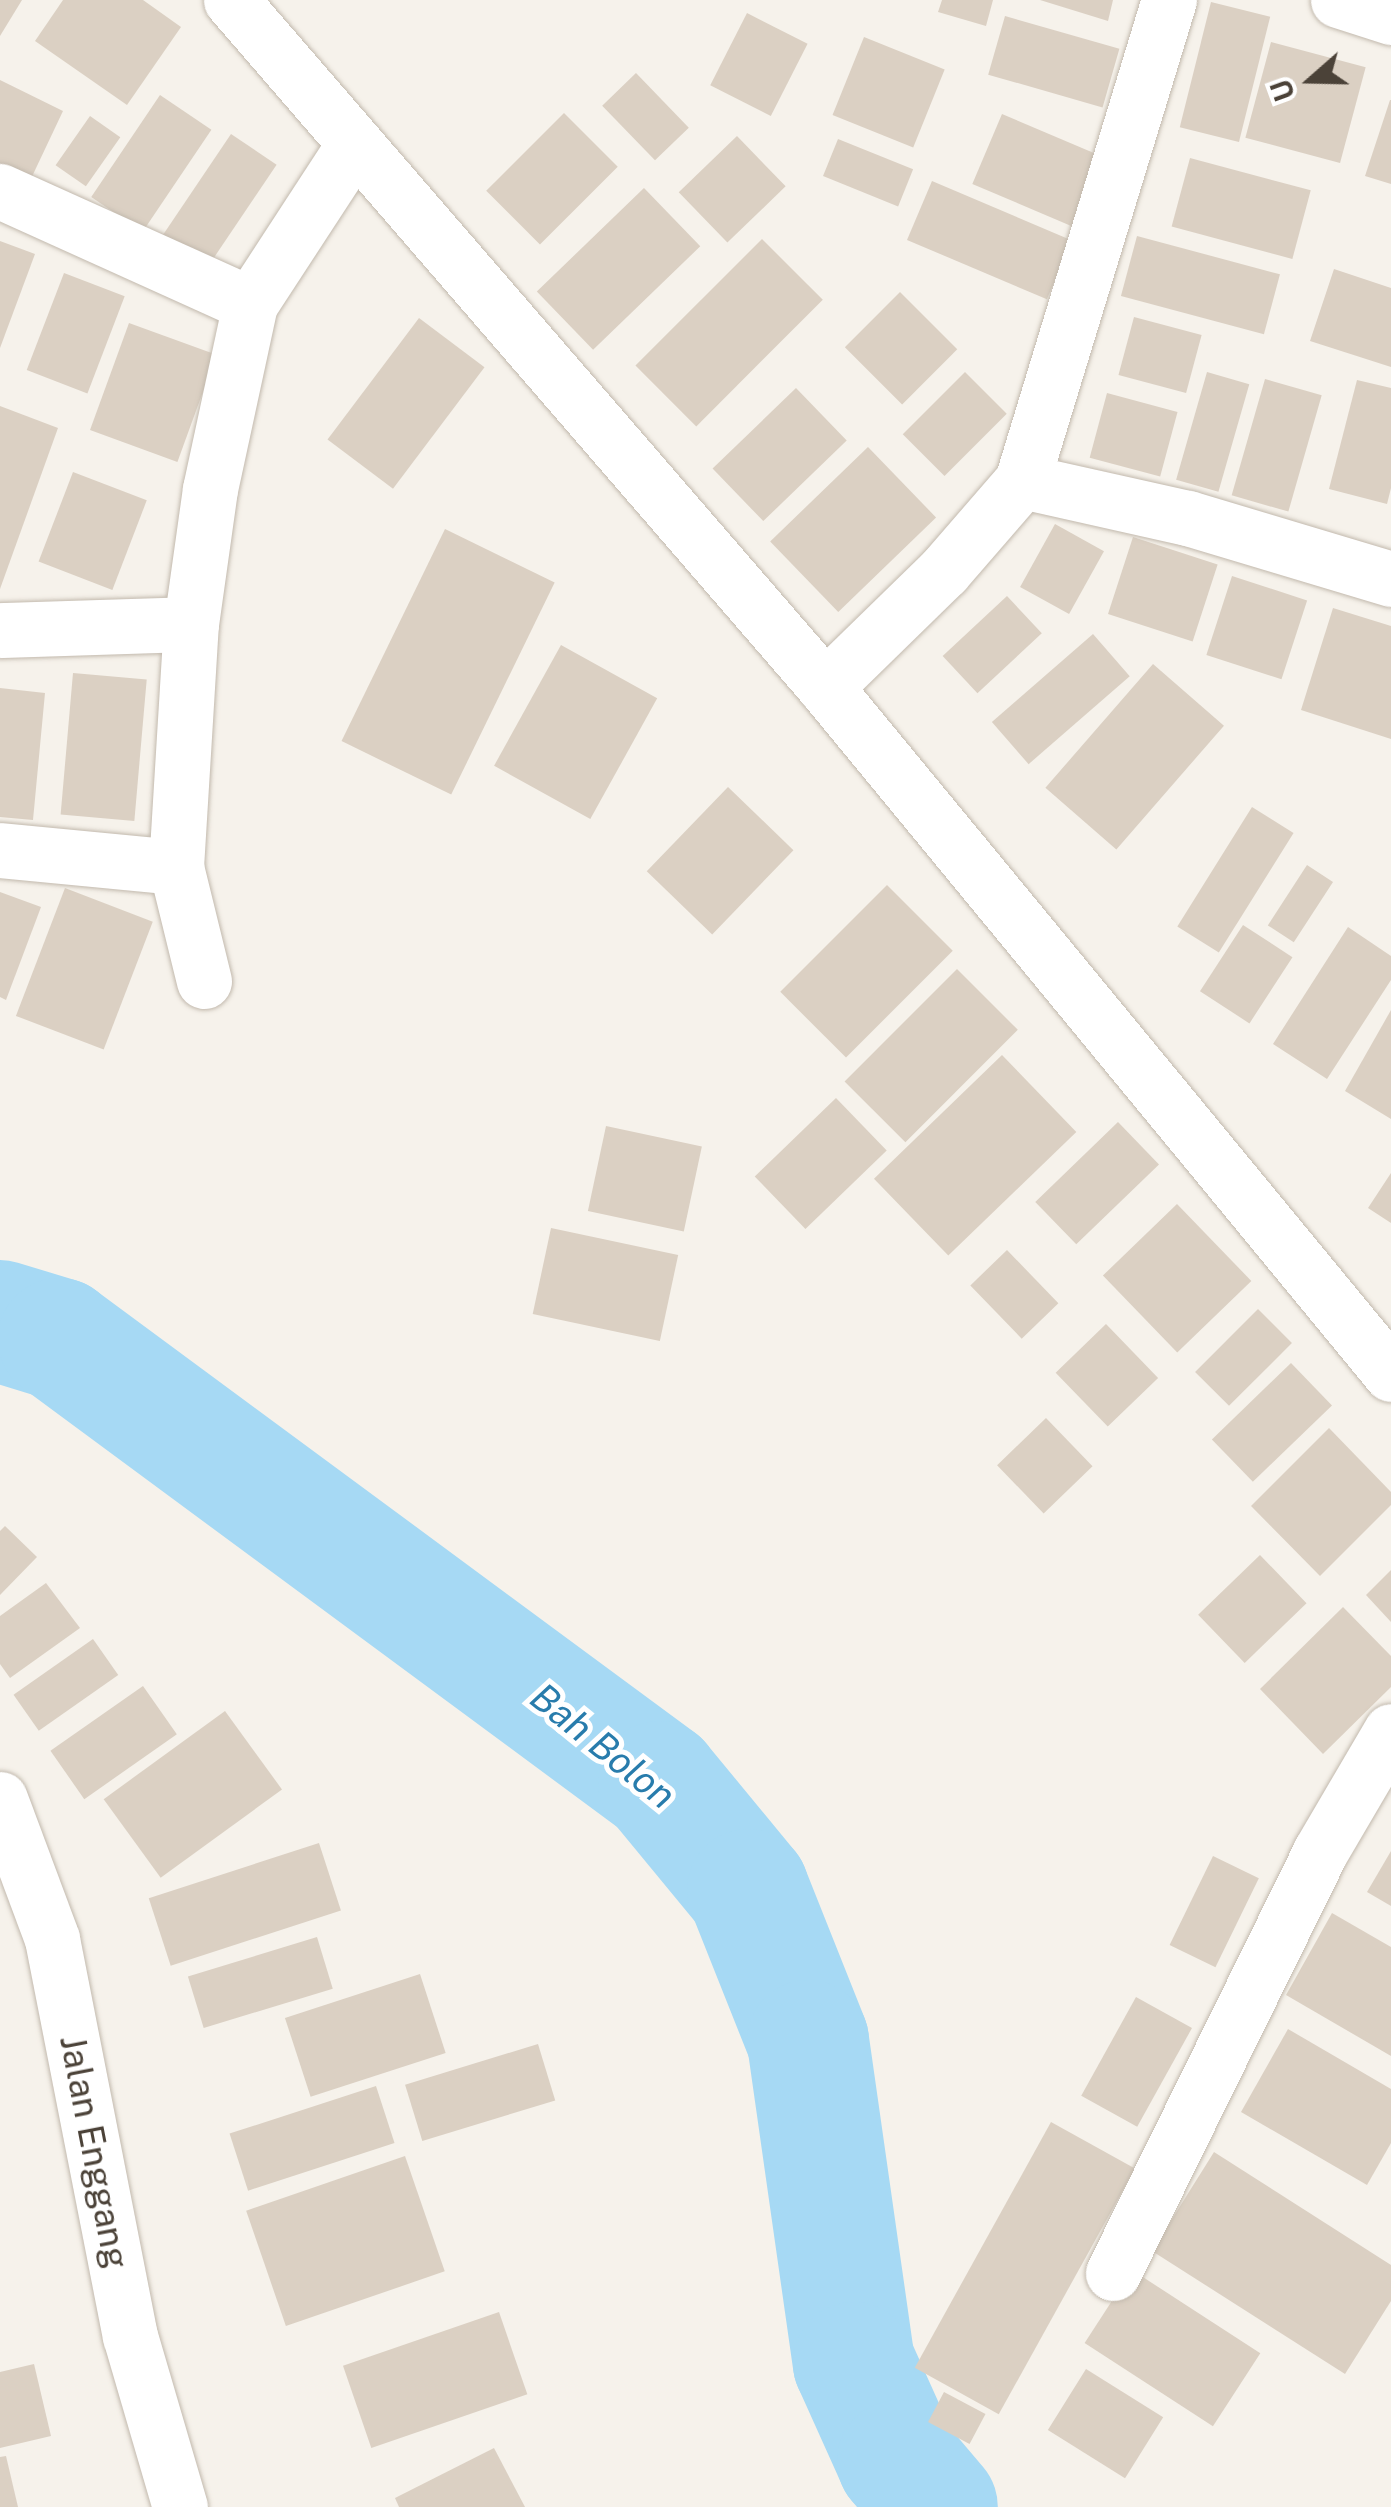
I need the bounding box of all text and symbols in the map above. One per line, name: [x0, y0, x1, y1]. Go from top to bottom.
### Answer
north arrow: [1261, 30, 1361, 130]
text: U: [1263, 75, 1301, 106]
water label: Bah Bolon: [521, 1674, 685, 1818]
street label: Jalan Enggang: [51, 2032, 137, 2272]

